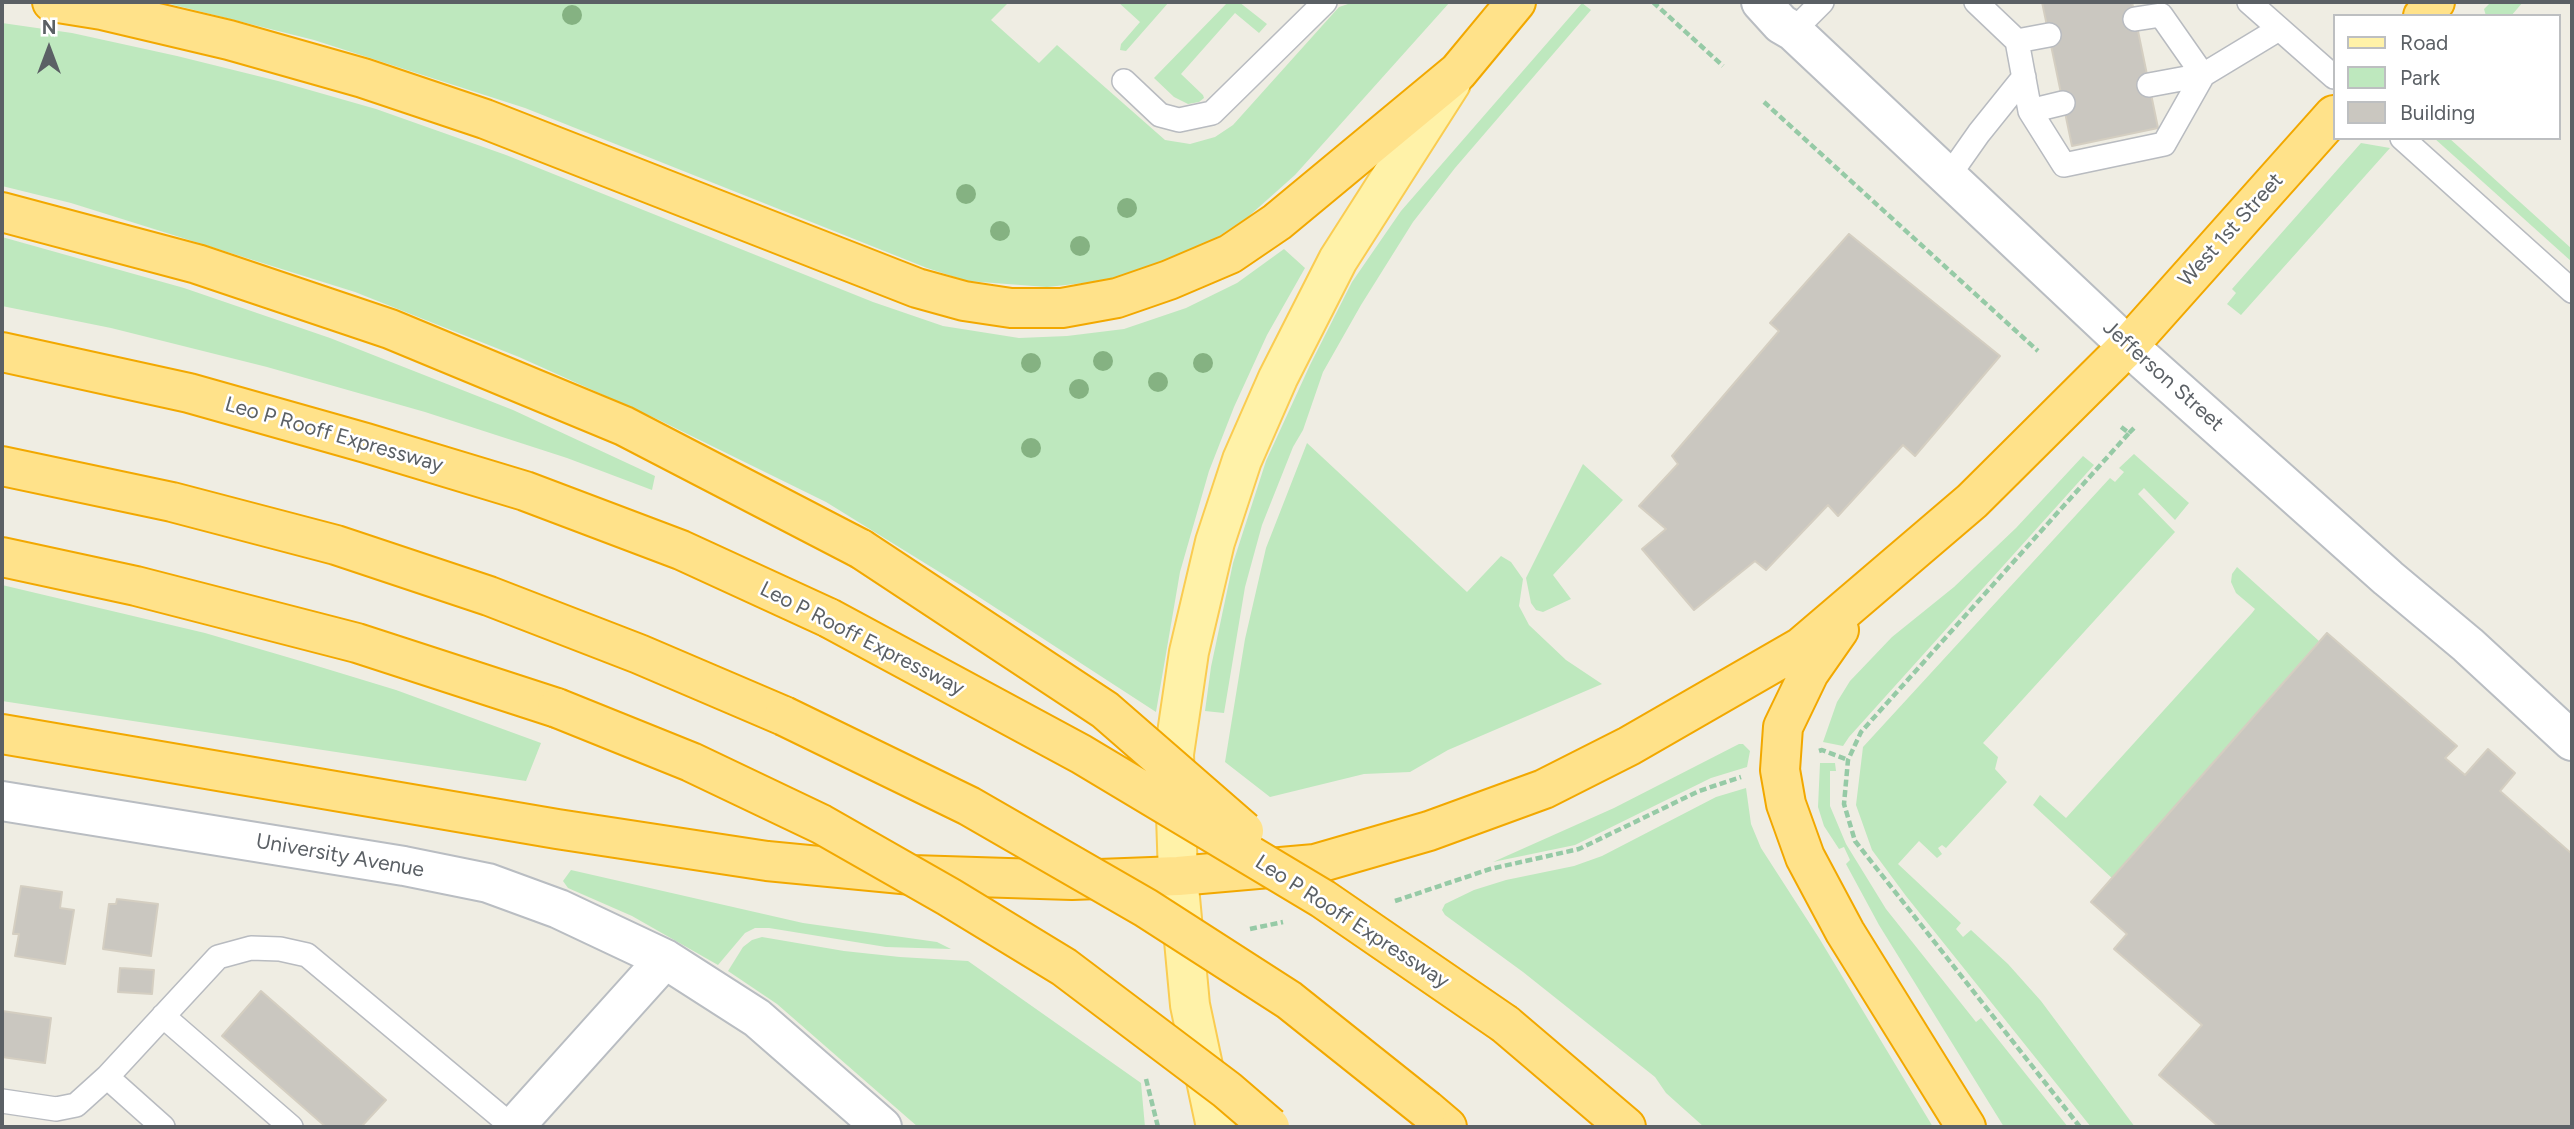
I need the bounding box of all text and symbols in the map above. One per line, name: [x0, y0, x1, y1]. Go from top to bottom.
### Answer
north arrow: [14, 14, 84, 84]
legend: [2332, 14, 2560, 140]
text: N: [42, 16, 56, 39]
text: Road: [2400, 30, 2448, 55]
text: Park: [2400, 65, 2440, 90]
text: Building: [2400, 100, 2475, 125]
street label: West 1st Street: [2173, 168, 2289, 292]
street label: Jefferson Street: [2097, 315, 2229, 437]
street label: Leo P Rooff Expressway: [222, 392, 446, 478]
street label: Leo P Rooff Expressway: [756, 576, 968, 702]
street label: University Avenue: [254, 829, 426, 883]
street label: Leo P Rooff Expressway: [1250, 850, 1454, 994]

